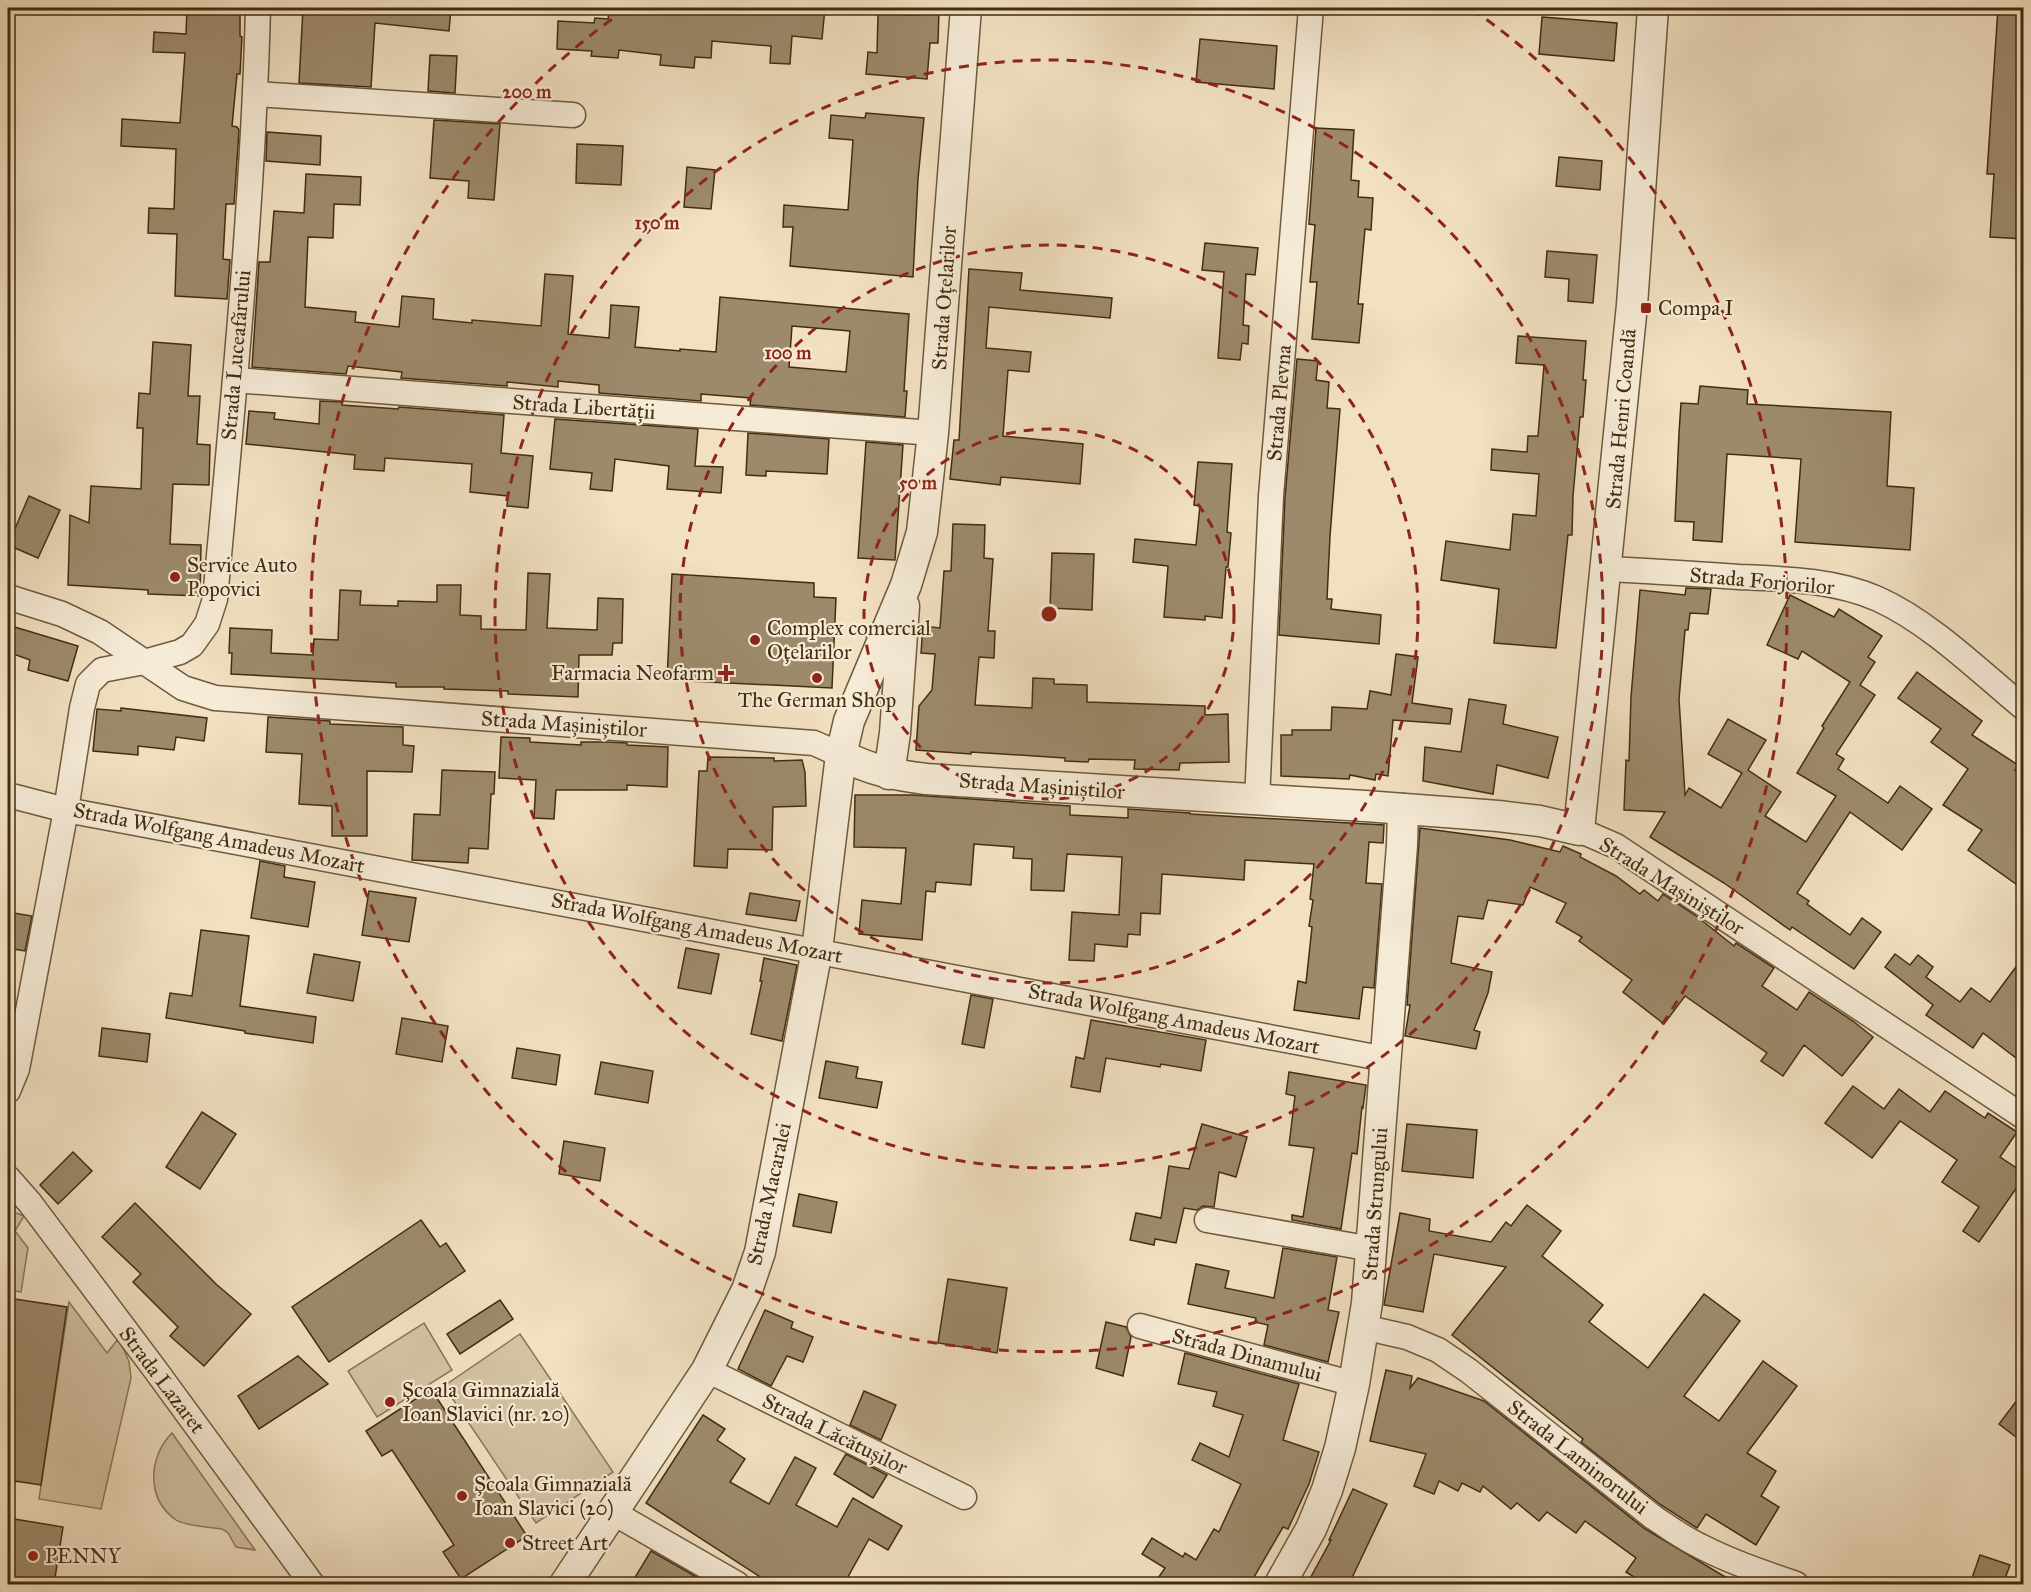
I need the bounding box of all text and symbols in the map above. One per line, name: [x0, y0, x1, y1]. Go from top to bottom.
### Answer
text: 200 m: [503, 81, 552, 103]
text: 150 m: [635, 212, 680, 234]
street label: Strada Oțelarilor: [926, 225, 962, 371]
street label: Strada Luceafărului: [216, 268, 256, 441]
place label: Compa I: [1658, 295, 1734, 321]
marker: Compa I: [1639, 301, 1653, 315]
street label: Strada Henri Coandă: [1600, 328, 1642, 510]
text: 100 m: [765, 342, 812, 364]
street label: Strada Plevna: [1261, 344, 1297, 462]
street label: Strada Libertății: [512, 389, 657, 425]
text: 50 m: [899, 472, 938, 494]
place label: Service Auto Popovici: [187, 552, 297, 602]
street label: Strada Forjorilor: [1688, 562, 1836, 600]
marker: Service Auto Popovici: [168, 570, 182, 584]
centre of rings: [1039, 604, 1059, 624]
place label: Complex comercial Oțelarilor: [767, 615, 931, 665]
marker: Complex comercial Oțelarilor: [748, 633, 762, 647]
place label: Farmacia Neofarm: [551, 660, 714, 686]
marker: Farmacia Neofarm: [719, 666, 733, 680]
marker: The German Shop: [810, 671, 824, 685]
place label: The German Shop: [738, 687, 896, 713]
street label: Strada Mașiniștilor: [480, 705, 648, 743]
street label: Strada Mașiniștilor: [958, 767, 1126, 805]
street label: Strada Wolfgang Amadeus Mozart: [71, 797, 367, 879]
street label: Strada Mașiniștilor: [1595, 831, 1749, 941]
street label: Strada Wolfgang Amadeus Mozart: [549, 887, 845, 969]
street label: Strada Wolfgang Amadeus Mozart: [1026, 978, 1322, 1060]
street label: Strada Macaralei: [741, 1120, 797, 1268]
street label: Strada Strungului: [1357, 1126, 1393, 1282]
street label: Strada Lazaret: [113, 1321, 211, 1439]
street label: Strada Dinamului: [1169, 1323, 1325, 1388]
place label: Școala Gimnazială Ioan Slavici (nr. 20): [402, 1377, 569, 1427]
street label: Strada Lăcătușilor: [758, 1388, 912, 1480]
street label: Strada Laminorului: [1502, 1394, 1654, 1520]
marker: Școala Gimnazială Ioan Slavici (nr. 20): [383, 1395, 397, 1409]
place label: Școala Gimnazială Ioan Slavici (20): [474, 1471, 632, 1521]
marker: Școala Gimnazială Ioan Slavici (20): [455, 1489, 469, 1503]
place label: Street Art: [522, 1530, 609, 1556]
marker: Street Art: [503, 1536, 517, 1550]
place label: PENNY: [45, 1543, 122, 1569]
marker: PENNY: [26, 1549, 40, 1563]

